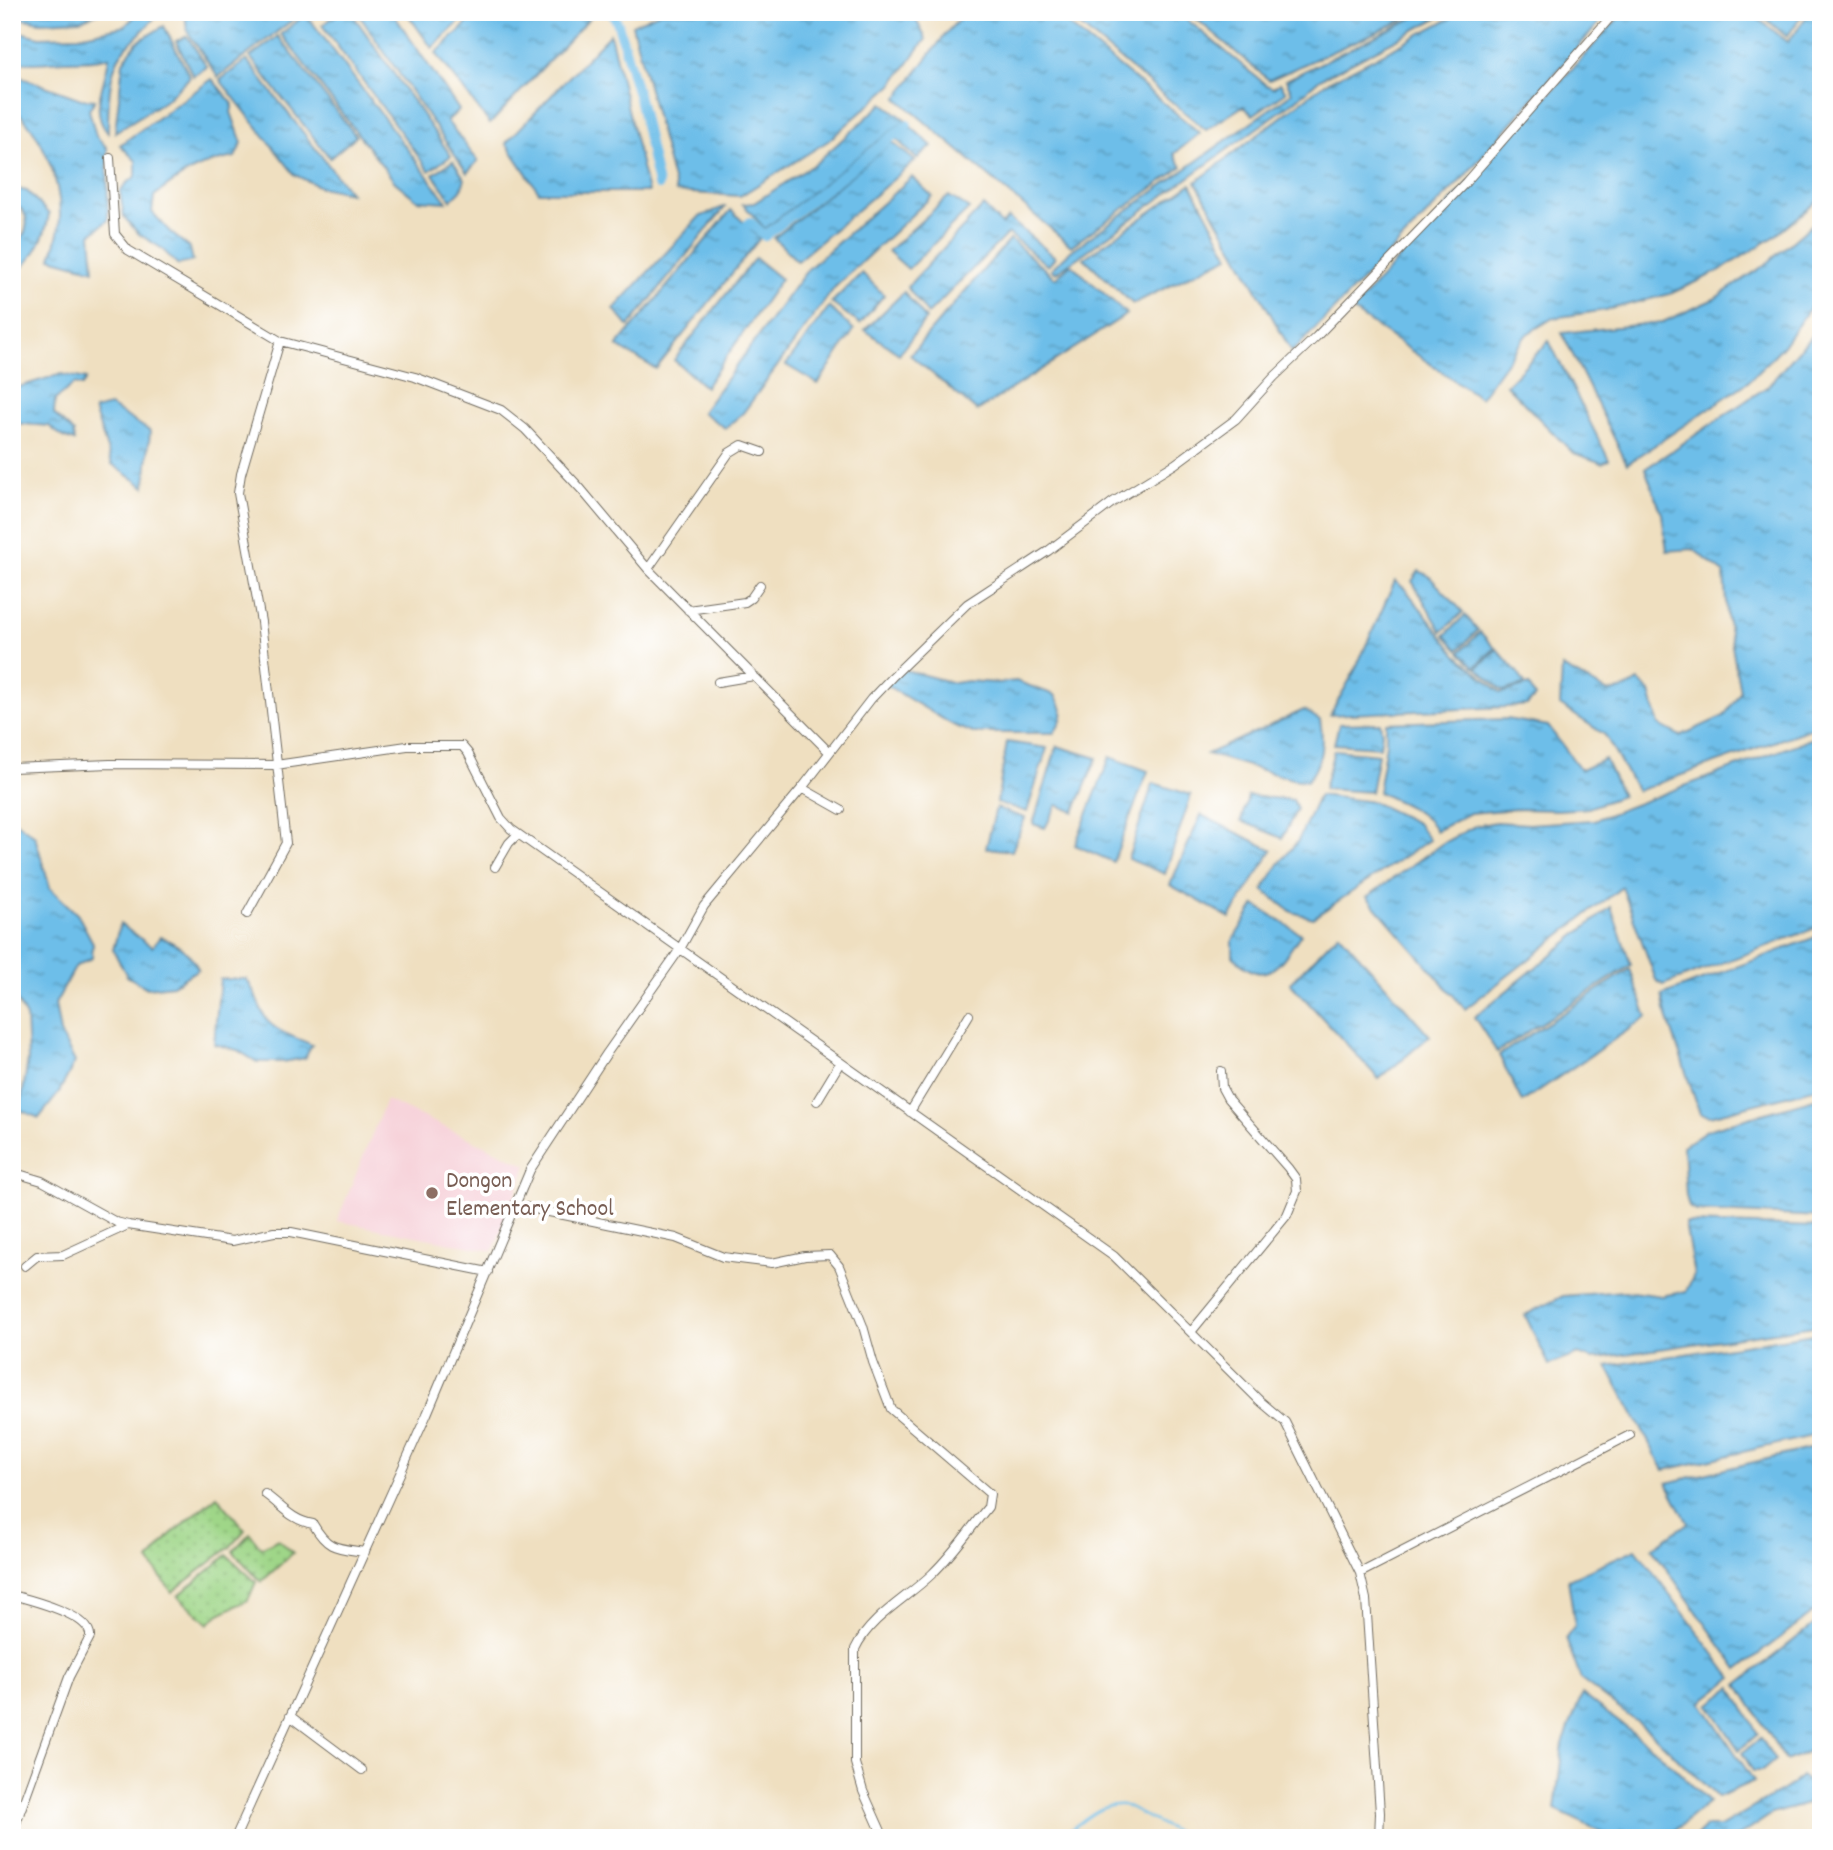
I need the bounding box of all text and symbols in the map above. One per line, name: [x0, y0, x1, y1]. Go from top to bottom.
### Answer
place label: Dongon Elementary School: [446, 1165, 614, 1227]
marker: Dongon Elementary School: [424, 1185, 440, 1201]

